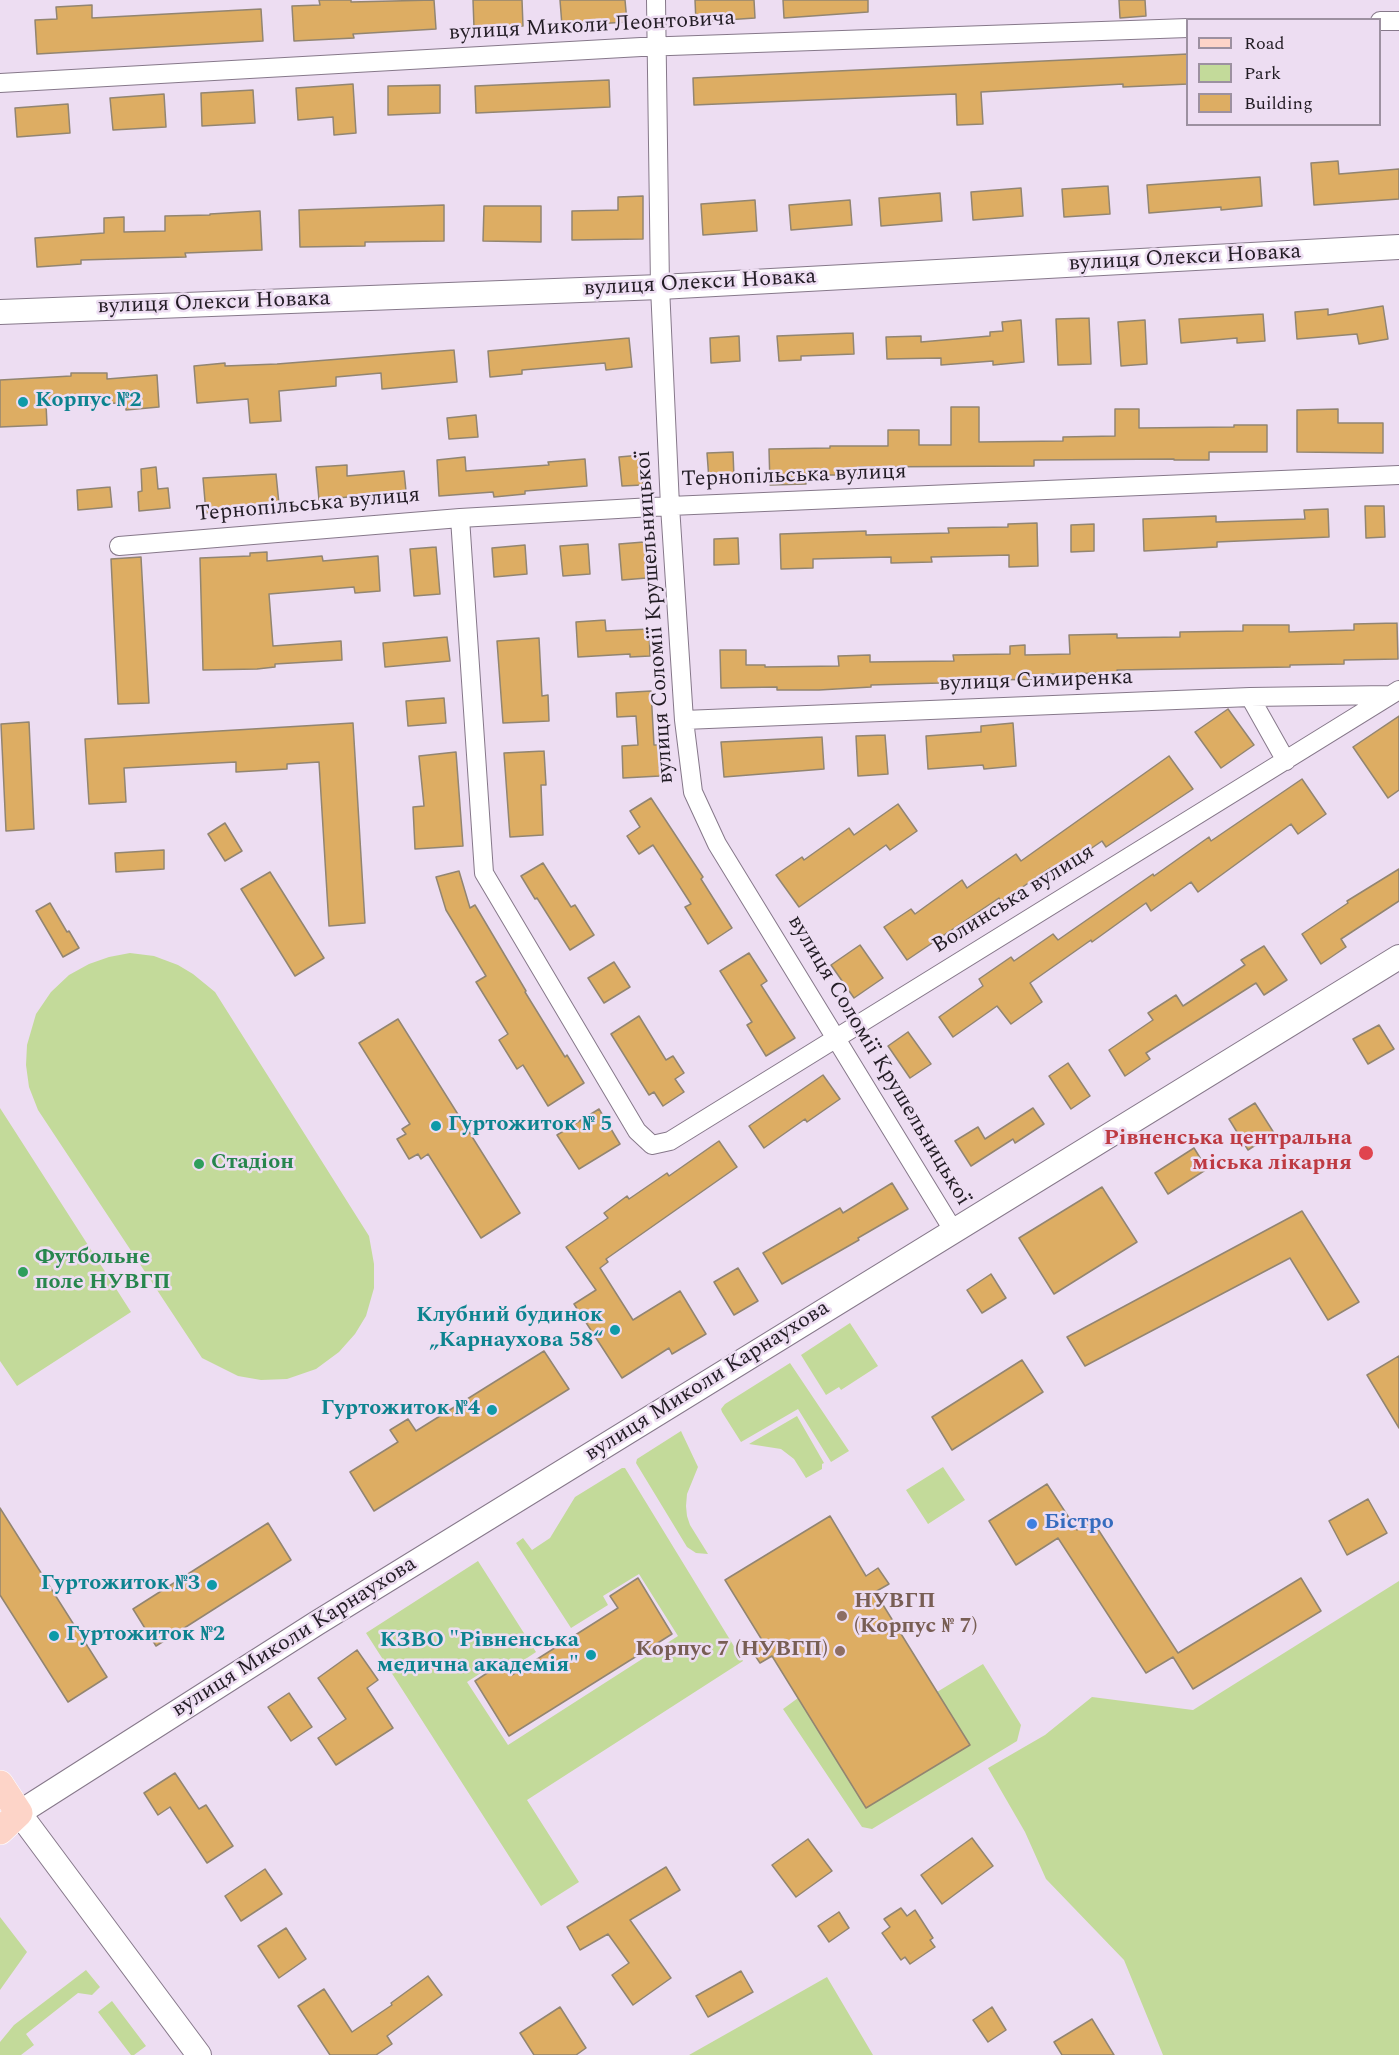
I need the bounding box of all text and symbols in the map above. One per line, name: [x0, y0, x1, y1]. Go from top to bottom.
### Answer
street label: вулиця Миколи Леонтовича: [448, 6, 736, 48]
legend: [1186, 18, 1381, 126]
text: Road: [1244, 30, 1285, 57]
text: Park: [1244, 60, 1281, 87]
text: Building: [1244, 90, 1313, 117]
street label: вулиця Олекси Новака: [1068, 240, 1302, 278]
street label: вулиця Олекси Новака: [583, 265, 817, 303]
street label: вулиця Олекси Новака: [97, 287, 331, 321]
place label: Корпус №2: [35, 389, 142, 415]
marker: Корпус №2: [16, 395, 30, 409]
street label: вулиця Соломії Крушельницької: [631, 449, 681, 785]
street label: Тернопільська вулиця: [681, 460, 907, 494]
street label: Тернопільська вулиця: [195, 483, 421, 529]
street label: вулиця Симиренка: [939, 665, 1133, 699]
street label: Волинська вулиця: [928, 840, 1100, 960]
street label: вулиця Соломії Крушельницької: [781, 911, 975, 1211]
place label: Гуртожиток № 5: [448, 1113, 613, 1139]
marker: Гуртожиток № 5: [429, 1119, 443, 1133]
place label: Рівненська центральна міська лікарня: [1104, 1127, 1352, 1178]
marker: Рівненська центральна міська лікарня: [1357, 1144, 1375, 1162]
place label: Стадіон: [211, 1151, 294, 1177]
marker: Стадіон: [192, 1157, 206, 1171]
place label: Футбольне поле НУВГП: [35, 1246, 171, 1298]
marker: Футбольне поле НУВГП: [16, 1265, 30, 1279]
street label: вулиця Миколи Карнаухова: [581, 1296, 835, 1468]
place label: Клубний будинок „Карнаухова 58“: [416, 1304, 603, 1356]
marker: Клубний будинок „Карнаухова 58“: [608, 1323, 622, 1337]
place label: Гуртожиток №4: [321, 1397, 480, 1423]
marker: Гуртожиток №4: [485, 1403, 499, 1417]
place label: Бістро: [1044, 1511, 1114, 1537]
marker: Бістро: [1025, 1517, 1039, 1531]
street label: вулиця Миколи Карнаухова: [168, 1552, 422, 1724]
place label: Гуртожиток №3: [41, 1572, 200, 1598]
marker: Гуртожиток №3: [205, 1578, 219, 1592]
place label: НУВГП (Корпус № 7): [854, 1590, 978, 1642]
marker: НУВГП (Корпус № 7): [835, 1609, 849, 1623]
place label: Гуртожиток №2: [66, 1623, 225, 1649]
marker: Гуртожиток №2: [47, 1629, 61, 1643]
place label: КЗВО "Рівненська медична академія": [377, 1629, 579, 1681]
place label: Корпус 7 (НУВГП): [635, 1638, 828, 1664]
marker: Корпус 7 (НУВГП): [833, 1644, 847, 1658]
marker: КЗВО "Рівненська медична академія": [584, 1648, 598, 1662]

